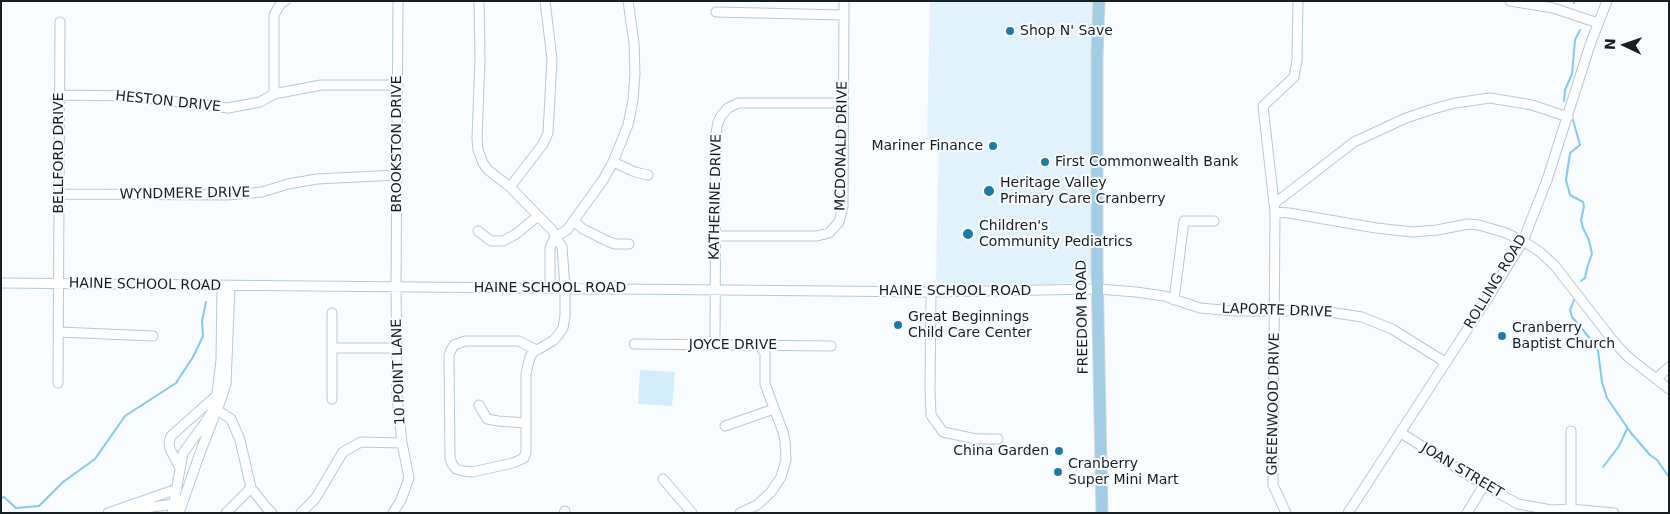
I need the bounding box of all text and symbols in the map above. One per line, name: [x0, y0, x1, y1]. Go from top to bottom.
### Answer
north arrow: [1600, 20, 1650, 70]
place label: Shop N' Save: [1020, 23, 1113, 39]
marker: Shop N' Save: [1004, 25, 1016, 37]
text: N: [1602, 38, 1618, 50]
street label: BROOKSTON DRIVE: [389, 76, 405, 212]
street label: MCDONALD DRIVE: [832, 81, 852, 211]
street label: HESTON DRIVE: [115, 88, 221, 116]
street label: BELLFORD DRIVE: [51, 92, 67, 214]
street label: KATHERINE DRIVE: [707, 134, 725, 260]
place label: Mariner Finance: [871, 138, 983, 154]
marker: Mariner Finance: [987, 140, 999, 152]
place label: First Commonwealth Bank: [1055, 154, 1238, 170]
marker: First Commonwealth Bank: [1039, 156, 1051, 168]
place label: Heritage Valley Primary Care Cranberry: [1000, 175, 1165, 208]
street label: WYNDMERE DRIVE: [120, 184, 250, 204]
marker: Heritage Valley Primary Care Cranberry: [982, 184, 996, 198]
place label: Children's Community Pediatrics: [979, 218, 1133, 250]
marker: Children's Community Pediatrics: [961, 227, 975, 241]
street label: ROLLING ROAD: [1461, 232, 1531, 332]
street label: FREEDOM ROAD: [1074, 260, 1092, 374]
street label: HAINE SCHOOL ROAD: [69, 275, 221, 295]
street label: HAINE SCHOOL ROAD: [474, 280, 626, 296]
street label: HAINE SCHOOL ROAD: [879, 283, 1031, 299]
street label: LAPORTE DRIVE: [1221, 301, 1333, 321]
place label: Great Beginnings Child Care Center: [908, 309, 1032, 342]
street label: 10 POINT LANE: [389, 319, 409, 425]
marker: Great Beginnings Child Care Center: [892, 319, 904, 331]
place label: Cranberry Baptist Church: [1512, 320, 1615, 352]
marker: Cranberry Baptist Church: [1496, 330, 1508, 342]
street label: GREENWOOD DRIVE: [1264, 332, 1284, 476]
street label: JOYCE DRIVE: [689, 337, 777, 353]
street label: JOAN STREET: [1418, 440, 1506, 502]
place label: China Garden: [953, 443, 1049, 459]
marker: China Garden: [1053, 445, 1065, 457]
place label: Cranberry Super Mini Mart: [1068, 456, 1179, 488]
marker: Cranberry Super Mini Mart: [1052, 466, 1064, 478]

